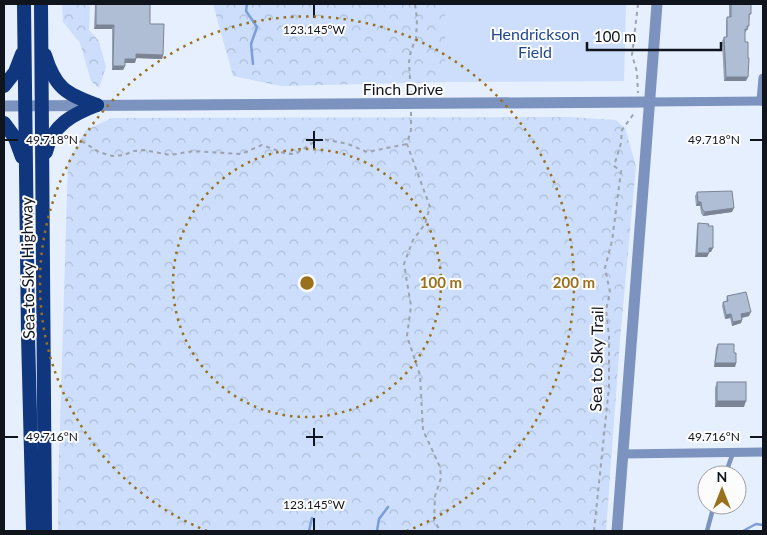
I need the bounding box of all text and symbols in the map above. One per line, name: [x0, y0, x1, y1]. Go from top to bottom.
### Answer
scale bar: [587, 20, 721, 52]
text: 123.145°W: [283, 22, 346, 37]
park label: Hendrickson Field: [491, 24, 579, 61]
text: 100 m: [594, 27, 636, 45]
street label: Finch Drive: [363, 79, 443, 98]
text: 49.718°N: [26, 132, 78, 147]
text: 49.718°N: [688, 132, 740, 147]
street label: Sea-to-Sky Highway: [16, 196, 38, 339]
text: 100 m: [420, 273, 462, 291]
text: 200 m: [553, 273, 595, 291]
centre of rings: [298, 274, 316, 292]
street label: Sea to Sky Trail: [586, 306, 606, 412]
text: 49.716°N: [26, 429, 78, 444]
text: 49.716°N: [688, 429, 740, 444]
north arrow: [697, 465, 747, 515]
text: N: [717, 468, 727, 485]
text: 123.145°W: [283, 497, 346, 512]

